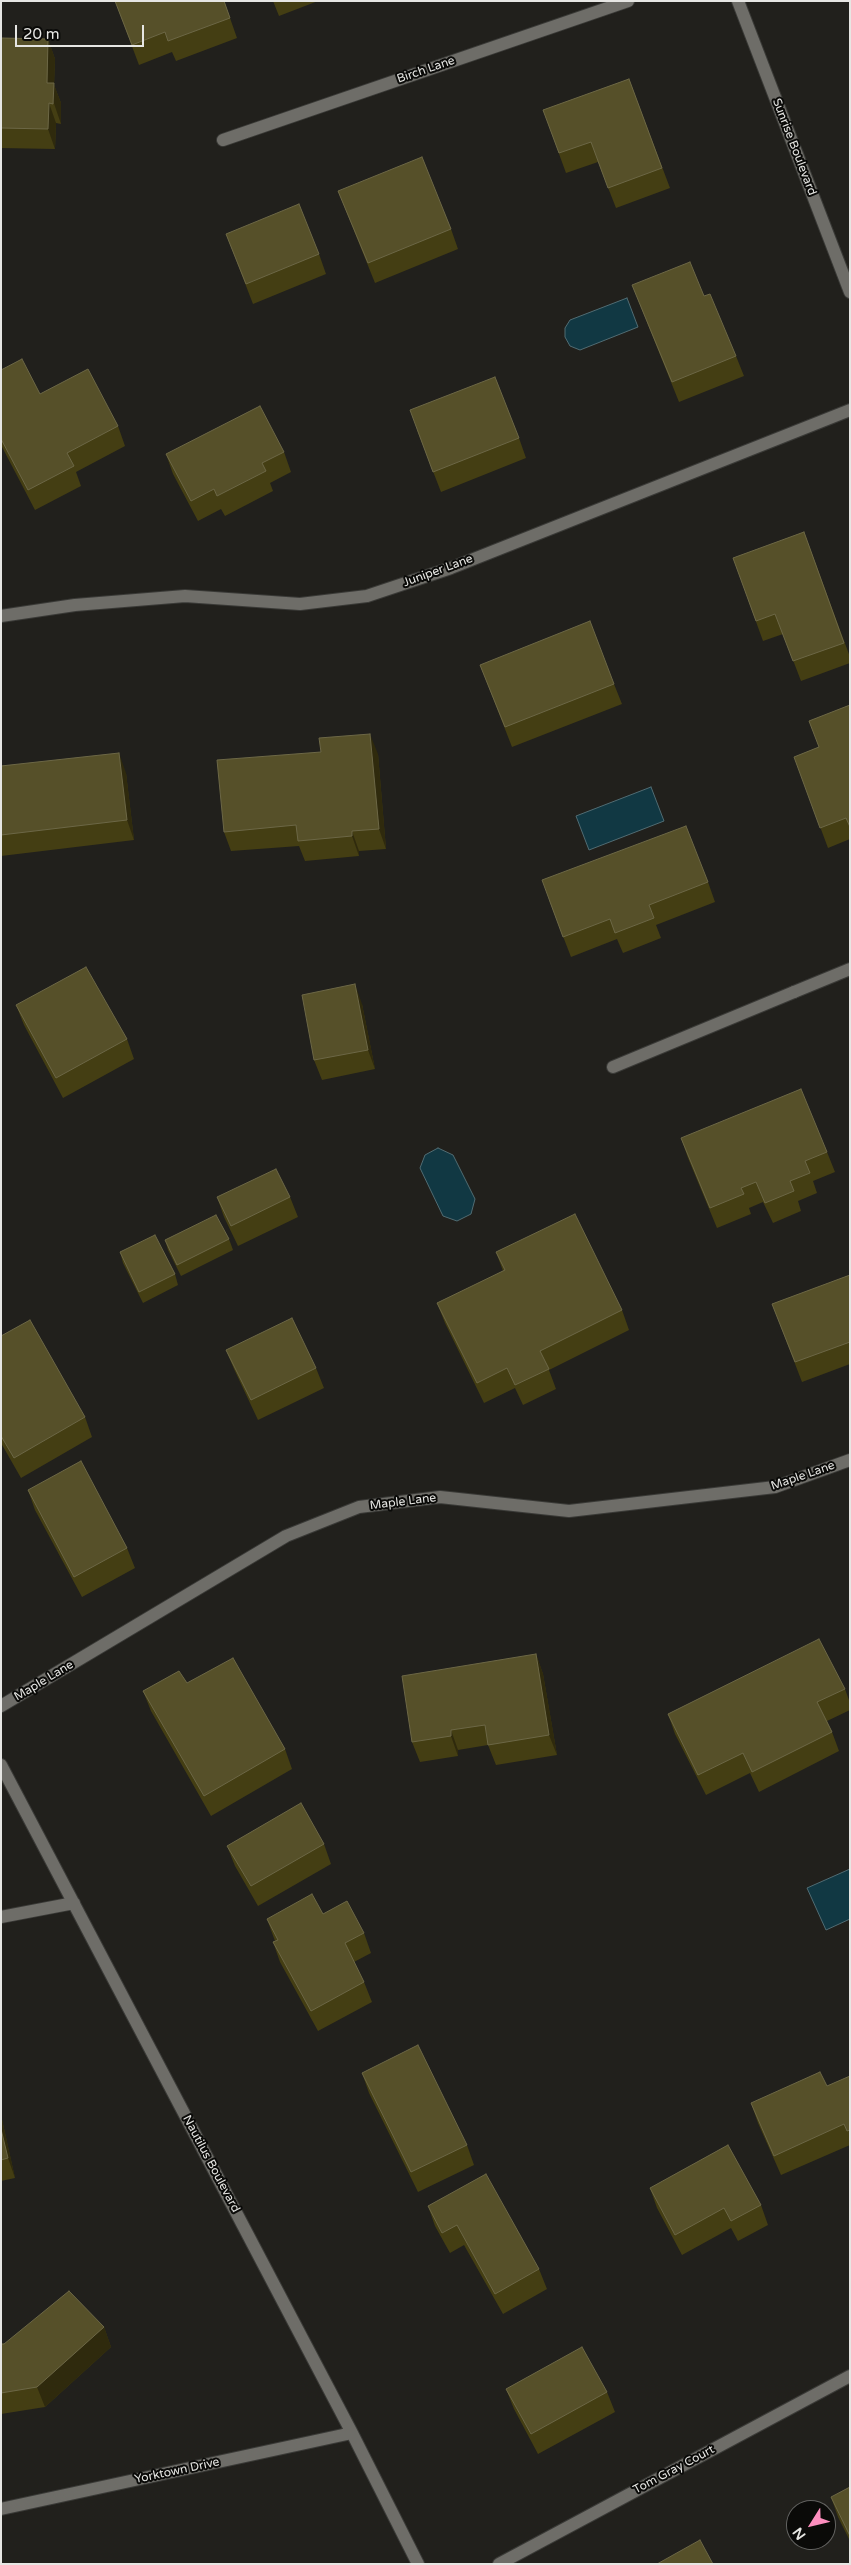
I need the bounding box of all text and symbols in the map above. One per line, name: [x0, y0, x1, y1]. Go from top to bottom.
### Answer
scale bar: [18, 15, 146, 47]
text: 20 m: [23, 25, 60, 43]
street label: Birch Lane: [395, 53, 457, 87]
street label: Sunrise Boulevard: [769, 96, 819, 198]
street label: Juniper Lane: [401, 552, 475, 590]
street label: Maple Lane: [769, 1458, 837, 1494]
street label: Maple Lane: [369, 1491, 437, 1513]
street label: Maple Lane: [12, 1658, 76, 1704]
street label: Nautilus Boulevard: [179, 2113, 243, 2215]
street label: Tom Gray Court: [631, 2443, 717, 2497]
street label: Yorktown Drive: [133, 2455, 221, 2487]
north arrow: [786, 2500, 836, 2550]
text: N: [789, 2524, 809, 2543]

